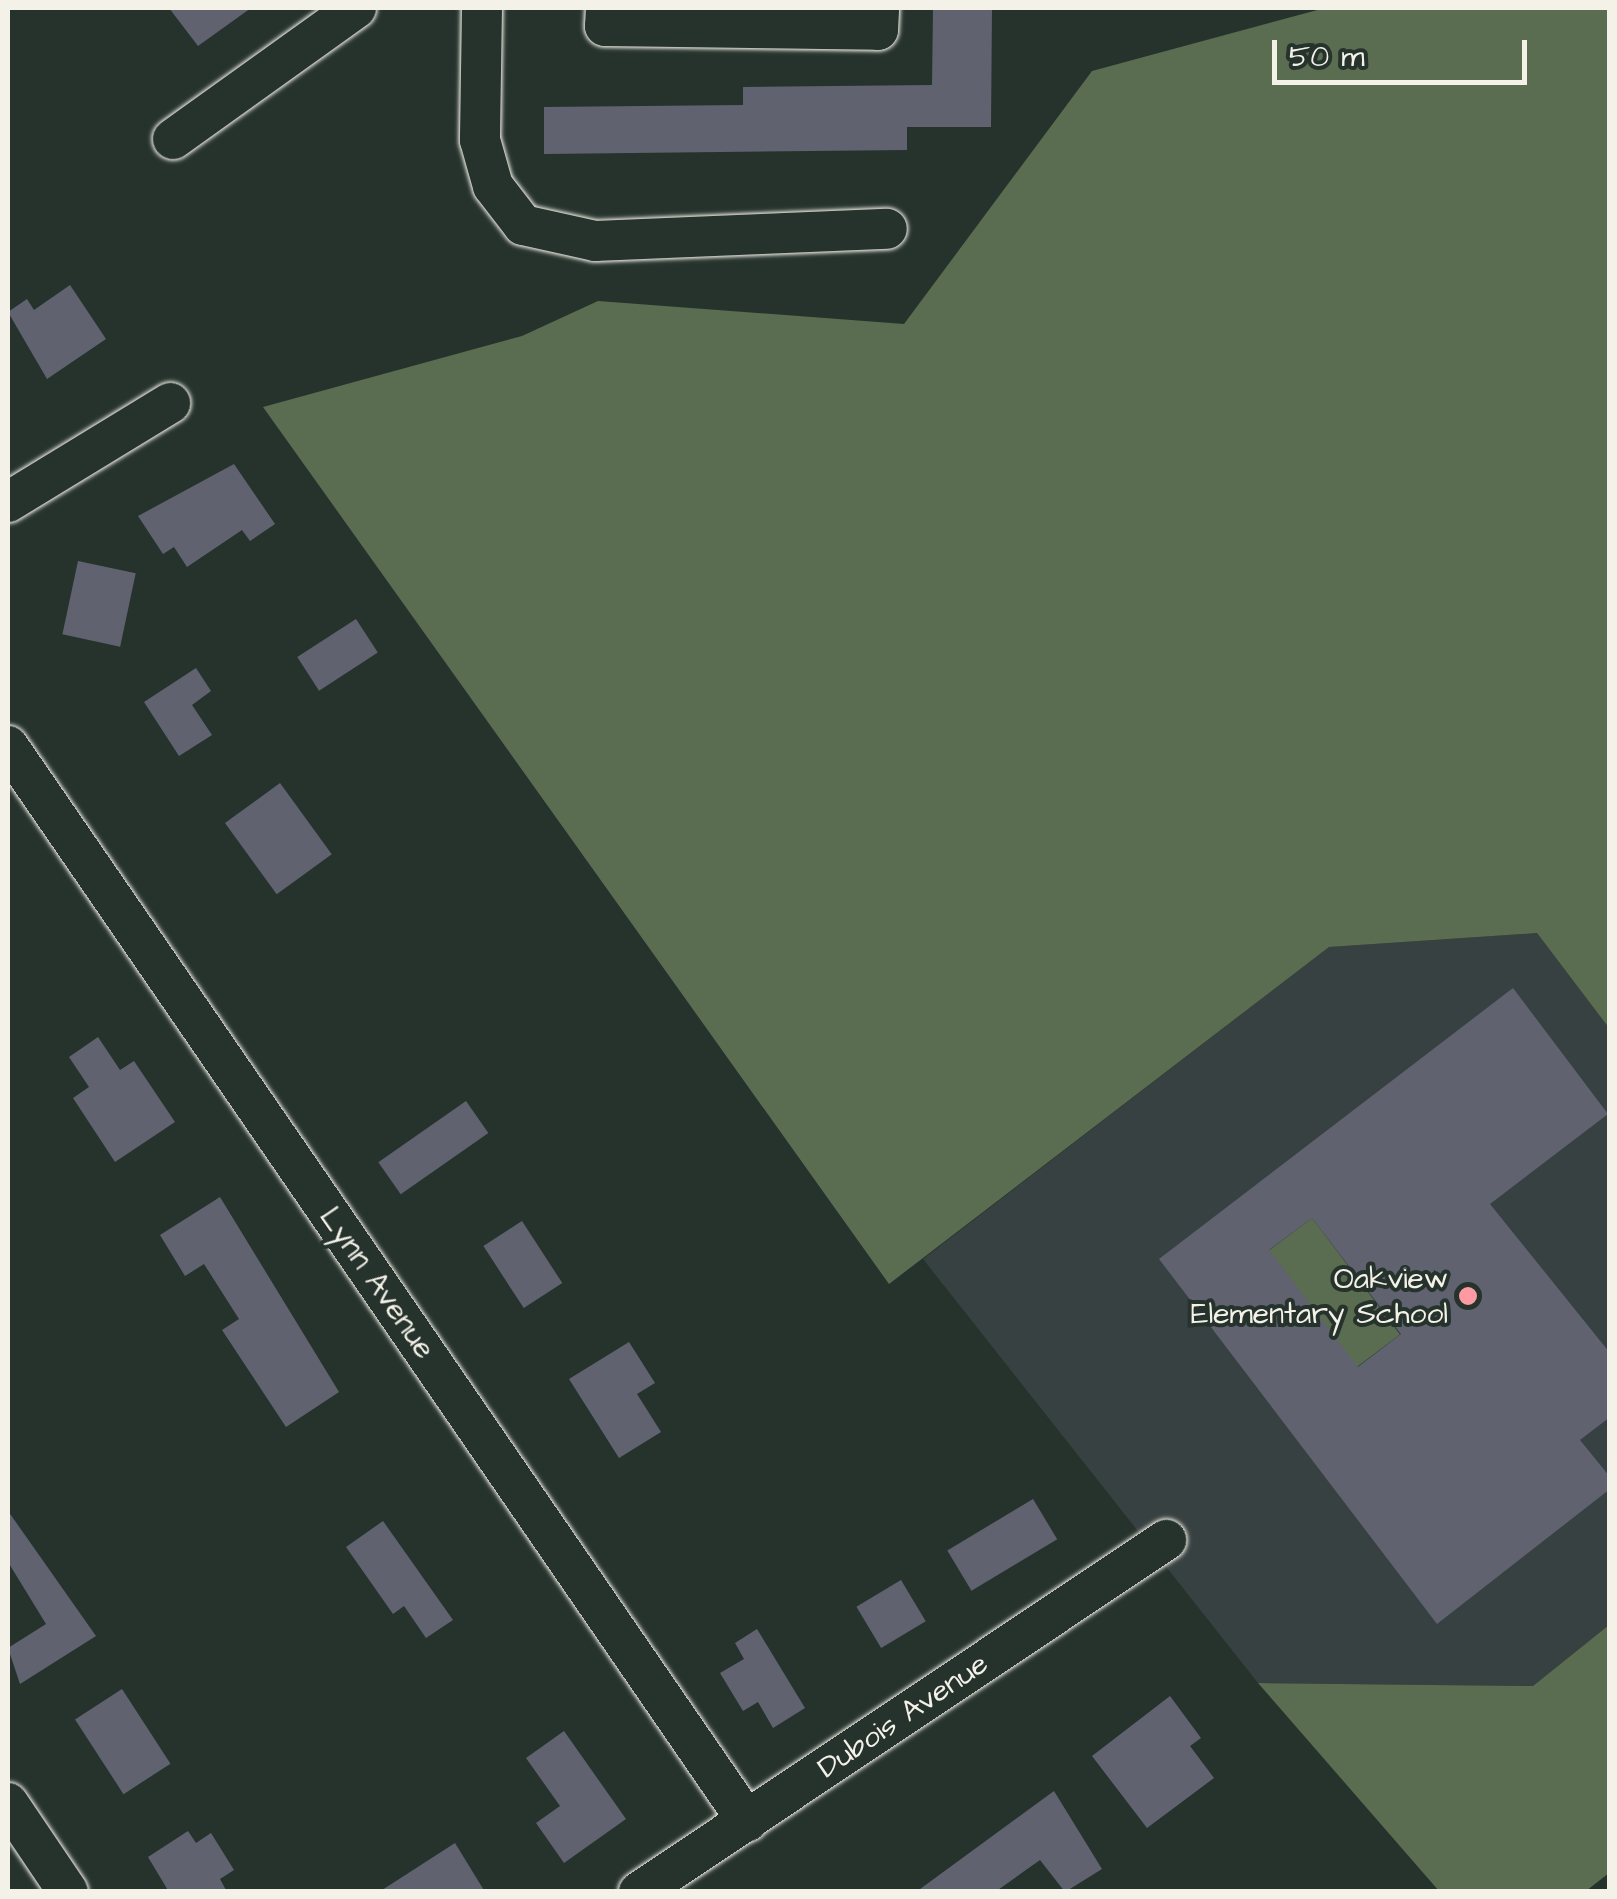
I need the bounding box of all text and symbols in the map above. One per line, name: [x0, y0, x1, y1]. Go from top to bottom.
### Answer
scale bar: [1277, 20, 1532, 82]
text: 50 m: [1289, 36, 1365, 78]
street label: Lynn Avenue: [312, 1200, 442, 1366]
place label: Oakview Elementary School: [1191, 1261, 1448, 1332]
marker: Oakview Elementary School: [1457, 1285, 1479, 1307]
street label: Dubois Avenue: [811, 1646, 995, 1786]

